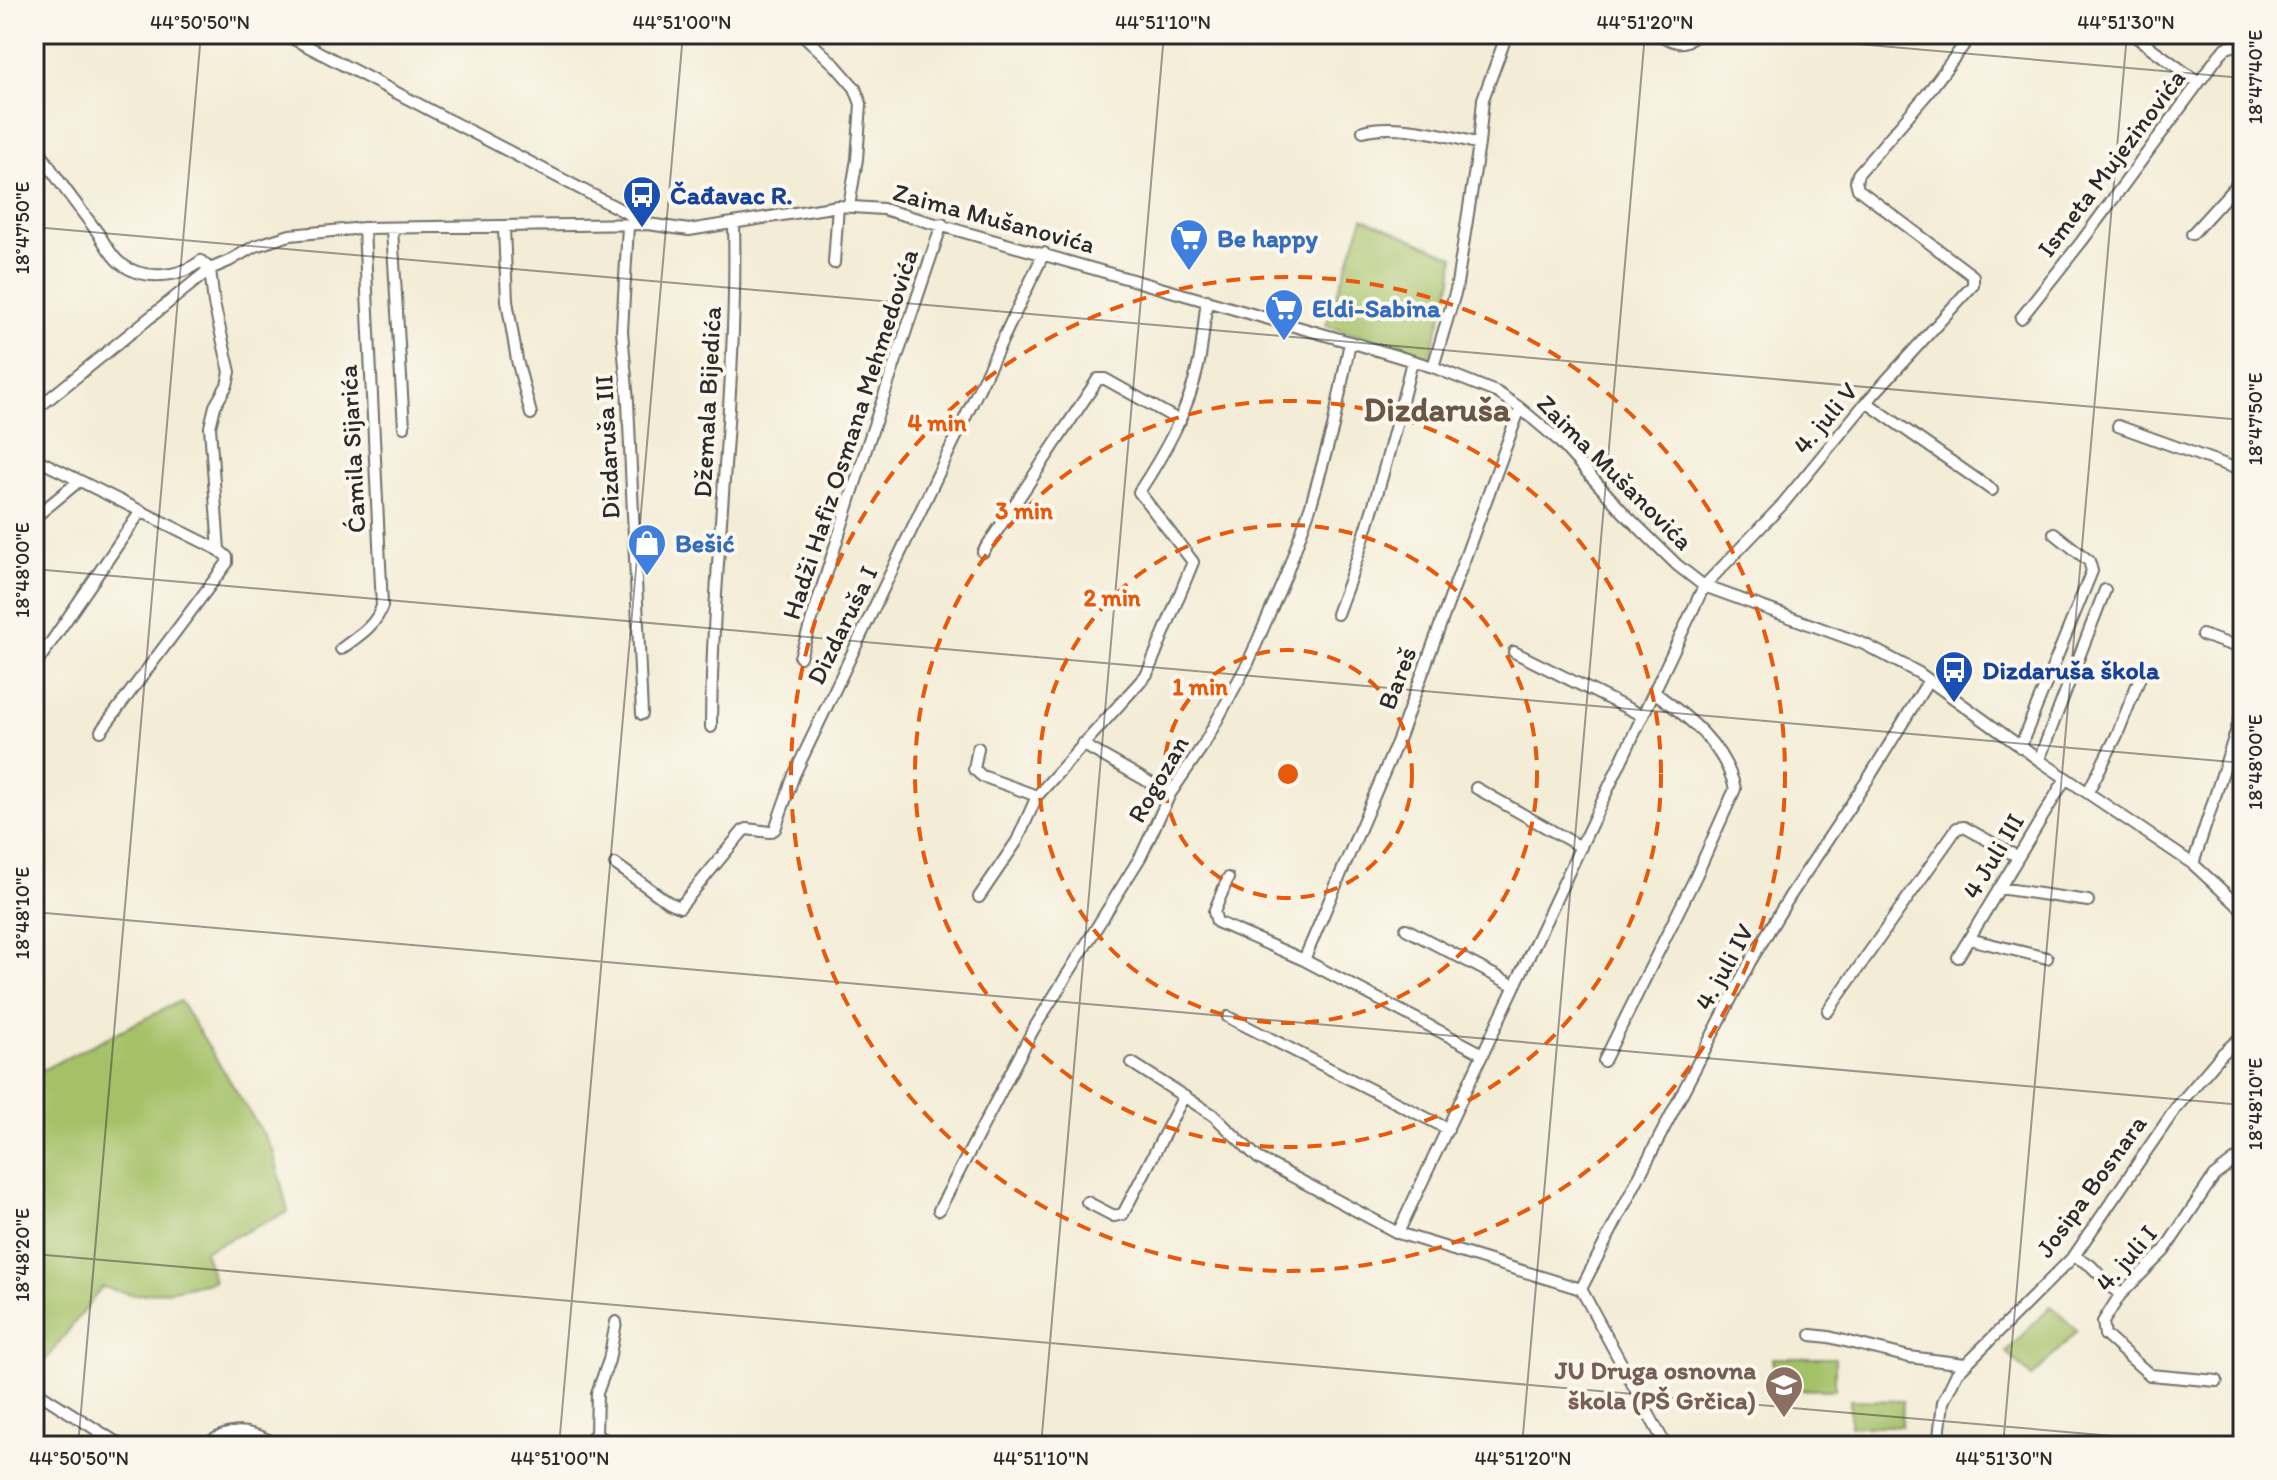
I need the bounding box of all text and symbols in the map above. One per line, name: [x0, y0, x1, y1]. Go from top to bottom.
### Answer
text: 44°50'50"N: [150, 10, 250, 34]
text: 44°51'00"N: [633, 10, 731, 34]
text: 44°51'10"N: [1115, 10, 1211, 34]
text: 44°51'20"N: [1596, 10, 1694, 34]
text: 44°51'30"N: [2077, 10, 2175, 34]
text: 18°47'40"E: [2243, 30, 2267, 124]
street label: Ismeta Mujezinovića: [2030, 63, 2192, 263]
bus stop icon: Čađavac R.: [621, 174, 663, 229]
street label: Zaima Mušanovića: [890, 176, 1099, 260]
place label: Čađavac R.: [670, 179, 793, 211]
text: 18°47'50"E: [10, 182, 34, 274]
supermarket icon: Be happy: [1168, 217, 1210, 272]
place label: Be happy: [1217, 222, 1318, 254]
street label: Hadži Hafiz Osmana Mehmedovića: [775, 244, 925, 623]
supermarket icon: Eldi-Sabina: [1263, 287, 1305, 342]
place label: Eldi-Sabina: [1312, 292, 1441, 324]
street label: Džemala Bijedića: [686, 305, 728, 499]
street label: Ćamila Sijarića: [332, 364, 372, 534]
text: 18°47'50"E: [2243, 373, 2267, 465]
street label: Dizdaruša III: [587, 374, 627, 520]
street label: 4. juli V: [1786, 376, 1864, 460]
street label: Zaima Mušanovića: [1530, 387, 1700, 557]
district label: Dizdaruša: [1363, 389, 1511, 430]
text: 4 min: [908, 408, 967, 437]
text: 3 min: [995, 496, 1053, 525]
text: 18°48'00"E: [10, 522, 34, 618]
shop icon: Bešić: [626, 522, 668, 577]
place label: Bešić: [675, 527, 735, 559]
street label: Dizdaruša I: [800, 560, 884, 690]
text: 2 min: [1083, 583, 1141, 612]
street label: Bareš: [1370, 642, 1424, 714]
bus stop icon: Dizdaruša škola: [1933, 649, 1975, 704]
place label: Dizdaruša škola: [1982, 654, 2160, 686]
text: 1 min: [1172, 672, 1228, 701]
text: 18°48'00"E: [2243, 714, 2267, 810]
street label: Rogozan: [1120, 729, 1196, 828]
centre of rings: [1274, 760, 1302, 788]
street label: 4 Juli III: [1955, 807, 2031, 905]
text: 18°48'10"E: [10, 867, 34, 959]
street label: 4. juli IV: [1687, 918, 1761, 1016]
text: 18°48'10"E: [2243, 1058, 2267, 1150]
street label: Josipa Bosnara: [2029, 1108, 2154, 1264]
text: 18°48'20"E: [10, 1208, 34, 1302]
street label: 4. juli I: [2088, 1218, 2164, 1298]
place label: JU Druga osnovna škola (PŠ Grčica): [1554, 1354, 1756, 1416]
school or university icon: JU Druga osnovna škola (PŠ Grčica): [1763, 1364, 1805, 1419]
text: 44°50'50"N: [29, 1446, 129, 1470]
text: 44°51'00"N: [511, 1446, 609, 1470]
text: 44°51'10"N: [993, 1446, 1089, 1470]
text: 44°51'20"N: [1474, 1446, 1572, 1470]
text: 44°51'30"N: [1955, 1446, 2053, 1470]

